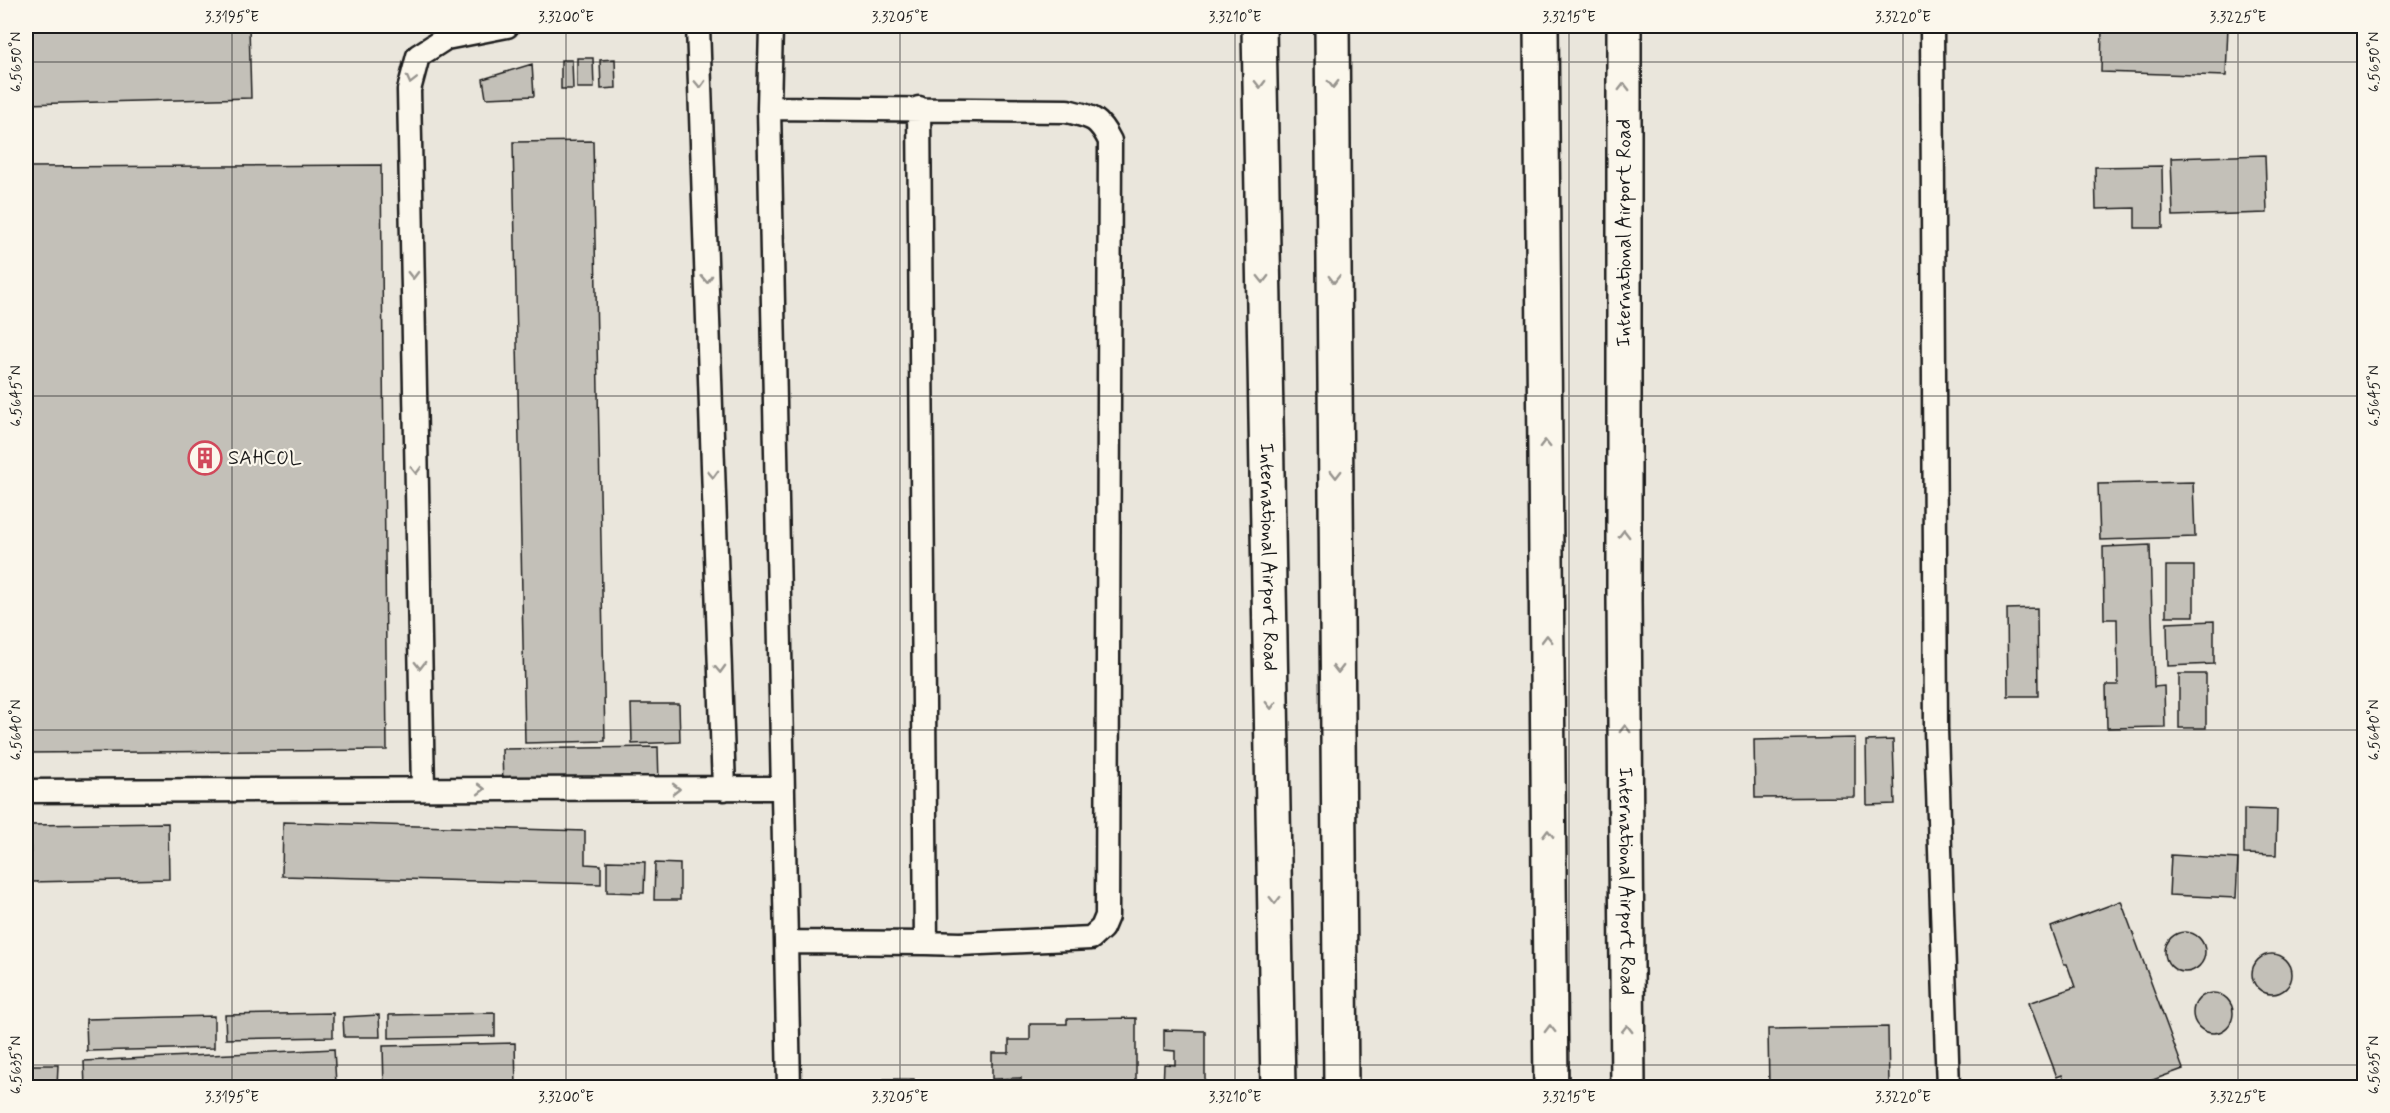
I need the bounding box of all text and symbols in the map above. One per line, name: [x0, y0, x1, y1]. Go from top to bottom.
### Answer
text: 3.3195°E: [205, 8, 259, 28]
text: 3.3200°E: [538, 8, 594, 28]
text: 3.3205°E: [872, 8, 929, 28]
text: 3.3210°E: [1208, 8, 1262, 28]
text: 3.3215°E: [1542, 8, 1596, 28]
text: 3.3220°E: [1875, 8, 1931, 28]
text: 3.3225°E: [2210, 8, 2267, 28]
text: 6.5650°N: [7, 32, 27, 92]
text: 6.5650°N: [2365, 32, 2385, 92]
one-way arrow: [406, 75, 419, 85]
one-way arrow: [694, 79, 707, 88]
one-way arrow: [1254, 79, 1266, 88]
one-way arrow: [1327, 79, 1339, 88]
one-way arrow: [1618, 83, 1630, 92]
street label: International Airport Road: [1611, 119, 1638, 347]
one-way arrow: [406, 270, 419, 279]
one-way arrow: [700, 274, 713, 283]
one-way arrow: [1257, 274, 1270, 283]
one-way arrow: [1328, 274, 1340, 283]
text: 6.5645°N: [7, 365, 27, 427]
text: 6.5645°N: [2365, 365, 2385, 427]
building icon: SAHCOL: [187, 440, 223, 476]
one-way arrow: [1539, 440, 1551, 449]
street label: International Airport Road: [1253, 443, 1284, 671]
place label: SAHCOL: [228, 445, 302, 472]
one-way arrow: [410, 465, 423, 474]
one-way arrow: [707, 469, 720, 478]
one-way arrow: [1330, 469, 1342, 478]
one-way arrow: [1618, 530, 1630, 539]
one-way arrow: [1541, 635, 1553, 644]
one-way arrow: [414, 660, 427, 669]
one-way arrow: [713, 664, 726, 673]
one-way arrow: [1332, 664, 1344, 673]
text: 6.5640°N: [7, 700, 27, 760]
one-way arrow: [1265, 700, 1277, 709]
text: 6.5640°N: [2365, 700, 2385, 760]
one-way arrow: [1619, 725, 1631, 734]
street label: International Airport Road: [1612, 767, 1641, 995]
one-way arrow: [477, 783, 486, 795]
one-way arrow: [672, 783, 681, 795]
one-way arrow: [1542, 830, 1555, 839]
one-way arrow: [1269, 895, 1281, 904]
one-way arrow: [1544, 1025, 1556, 1034]
one-way arrow: [1621, 1025, 1634, 1034]
text: 6.5635°N: [7, 1036, 27, 1094]
text: 6.5635°N: [2365, 1036, 2385, 1094]
text: 3.3195°E: [205, 1088, 259, 1108]
text: 3.3200°E: [538, 1088, 594, 1108]
text: 3.3205°E: [872, 1088, 929, 1108]
text: 3.3210°E: [1208, 1088, 1262, 1108]
text: 3.3215°E: [1542, 1088, 1596, 1108]
text: 3.3220°E: [1875, 1088, 1931, 1108]
text: 3.3225°E: [2210, 1088, 2267, 1108]

